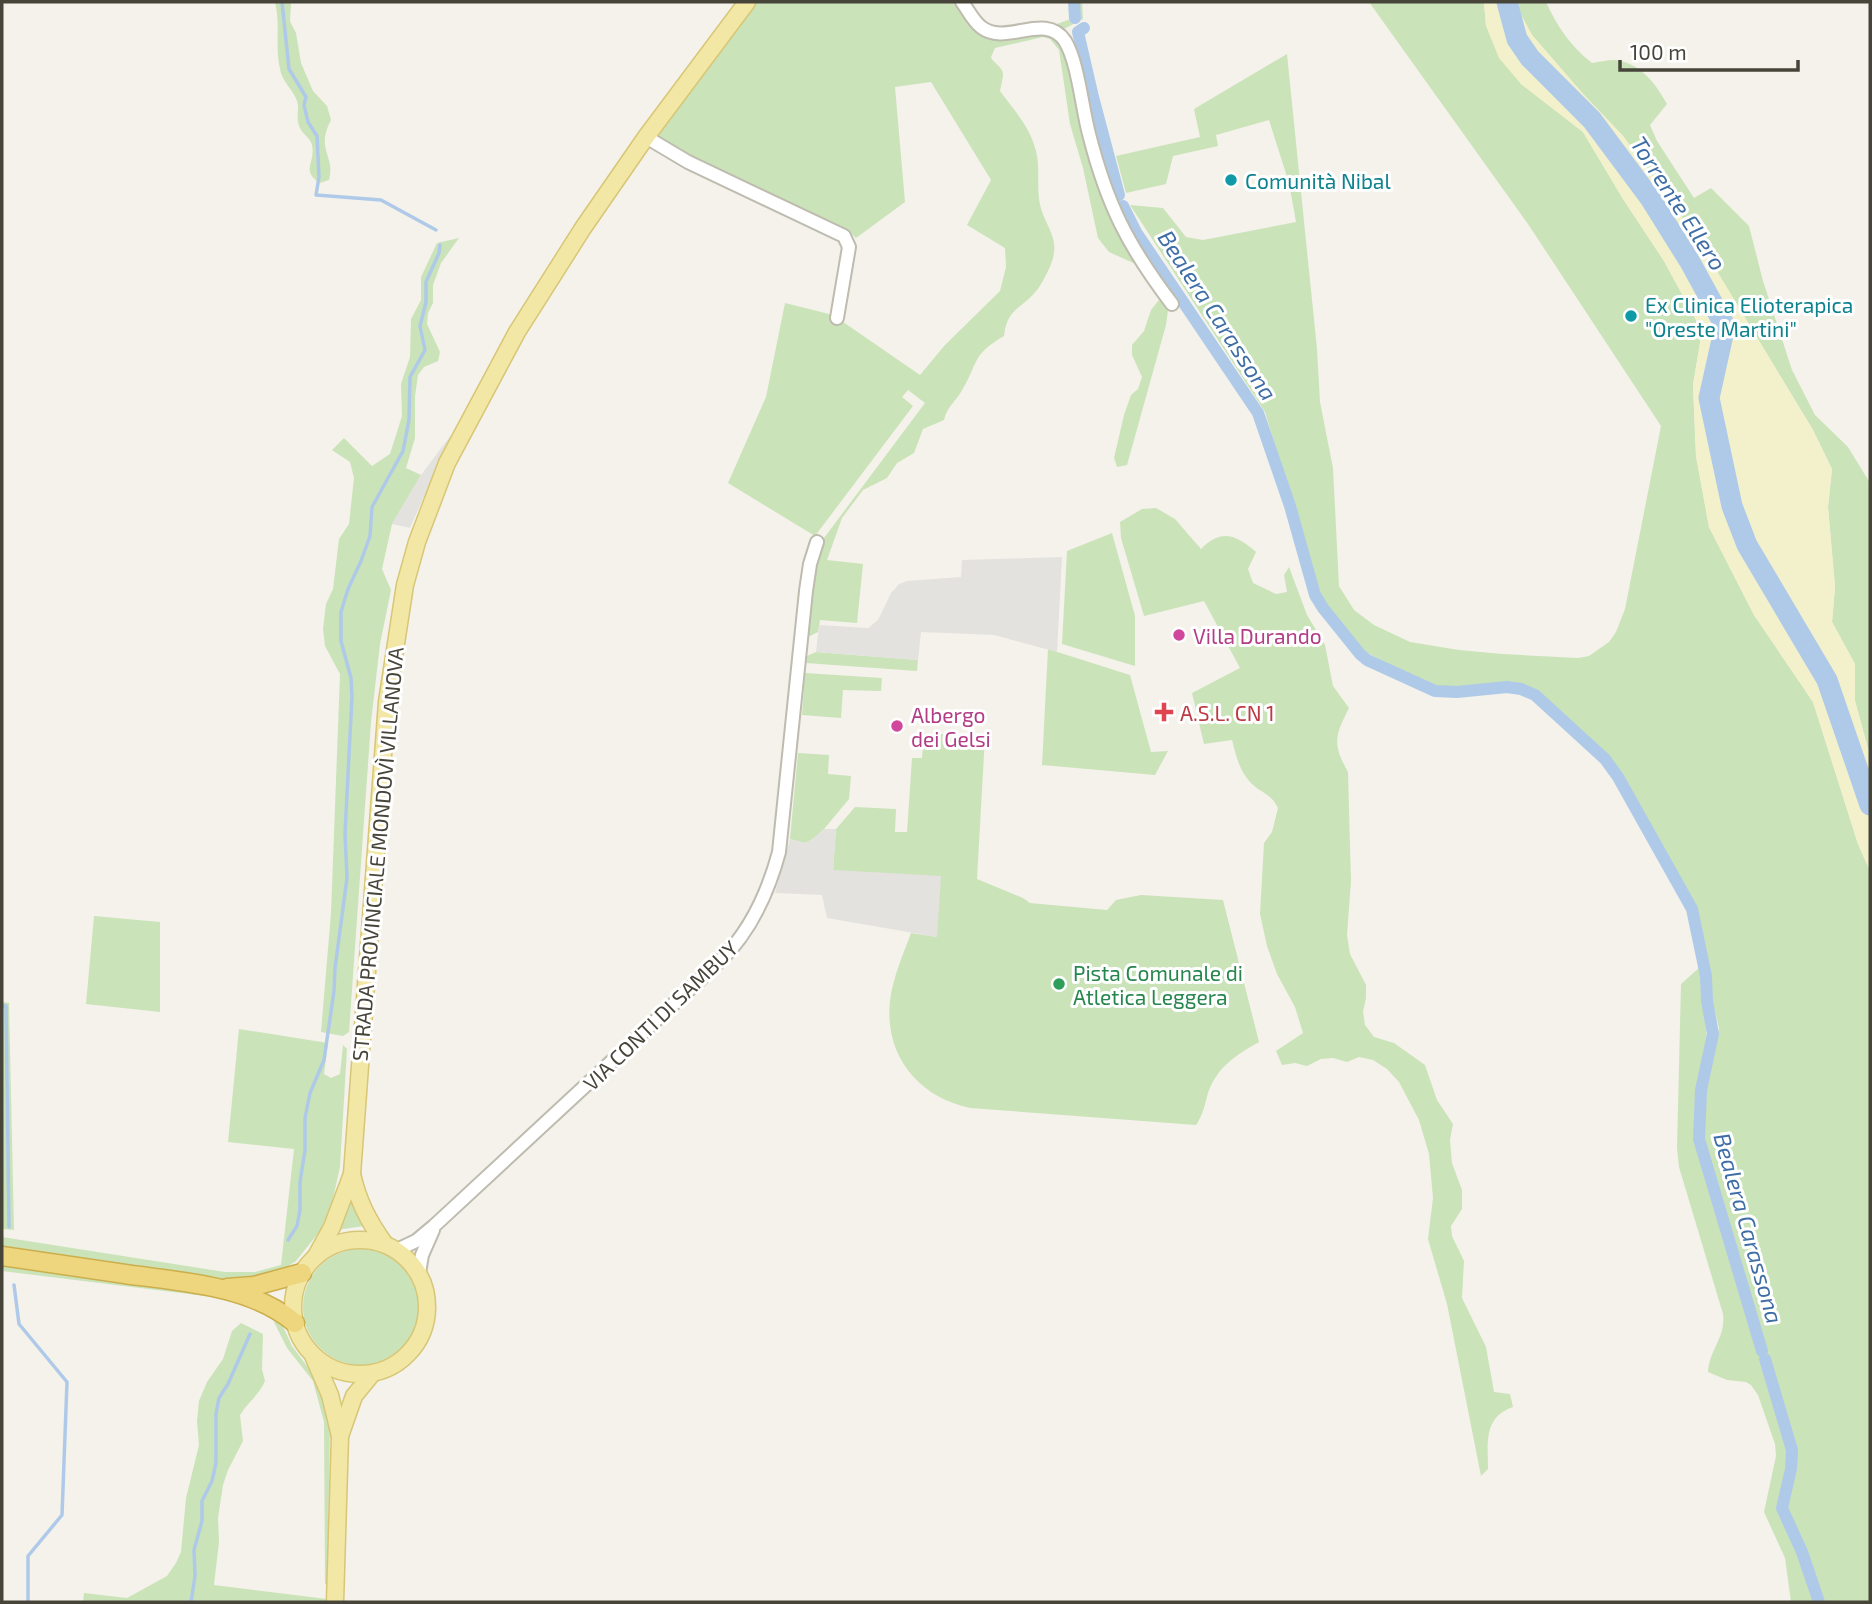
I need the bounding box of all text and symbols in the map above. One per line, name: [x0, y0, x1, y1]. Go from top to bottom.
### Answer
scale bar: [1620, 28, 1798, 72]
text: 100 m: [1630, 39, 1687, 64]
water label: Torrente Ellero: [1625, 131, 1733, 275]
place label: Comunità Nibal: [1245, 168, 1391, 193]
marker: Comunità Nibal: [1223, 172, 1239, 188]
water label: Bealera Carassona: [1153, 225, 1283, 405]
place label: Ex Clinica Elioterapica "Oreste Martini": [1645, 292, 1853, 341]
marker: Ex Clinica Elioterapica "Oreste Martini": [1623, 308, 1639, 324]
place label: Villa Durando: [1193, 623, 1322, 648]
marker: Villa Durando: [1171, 627, 1187, 643]
street label: STRADA PROVINCIALE MONDOVÌ VILLANOVA: [346, 646, 408, 1062]
place label: A.S.L. CN 1: [1180, 700, 1275, 725]
place label: Albergo dei Gelsi: [911, 702, 991, 751]
marker: A.S.L. CN 1: [1154, 702, 1174, 722]
marker: Albergo dei Gelsi: [889, 718, 905, 734]
street label: VIA CONTI DI SAMBUY: [578, 935, 742, 1095]
place label: Pista Comunale di Atletica Leggera: [1073, 960, 1243, 1009]
marker: Pista Comunale di Atletica Leggera: [1051, 976, 1067, 992]
water label: Bealera Carassona: [1708, 1129, 1790, 1327]

